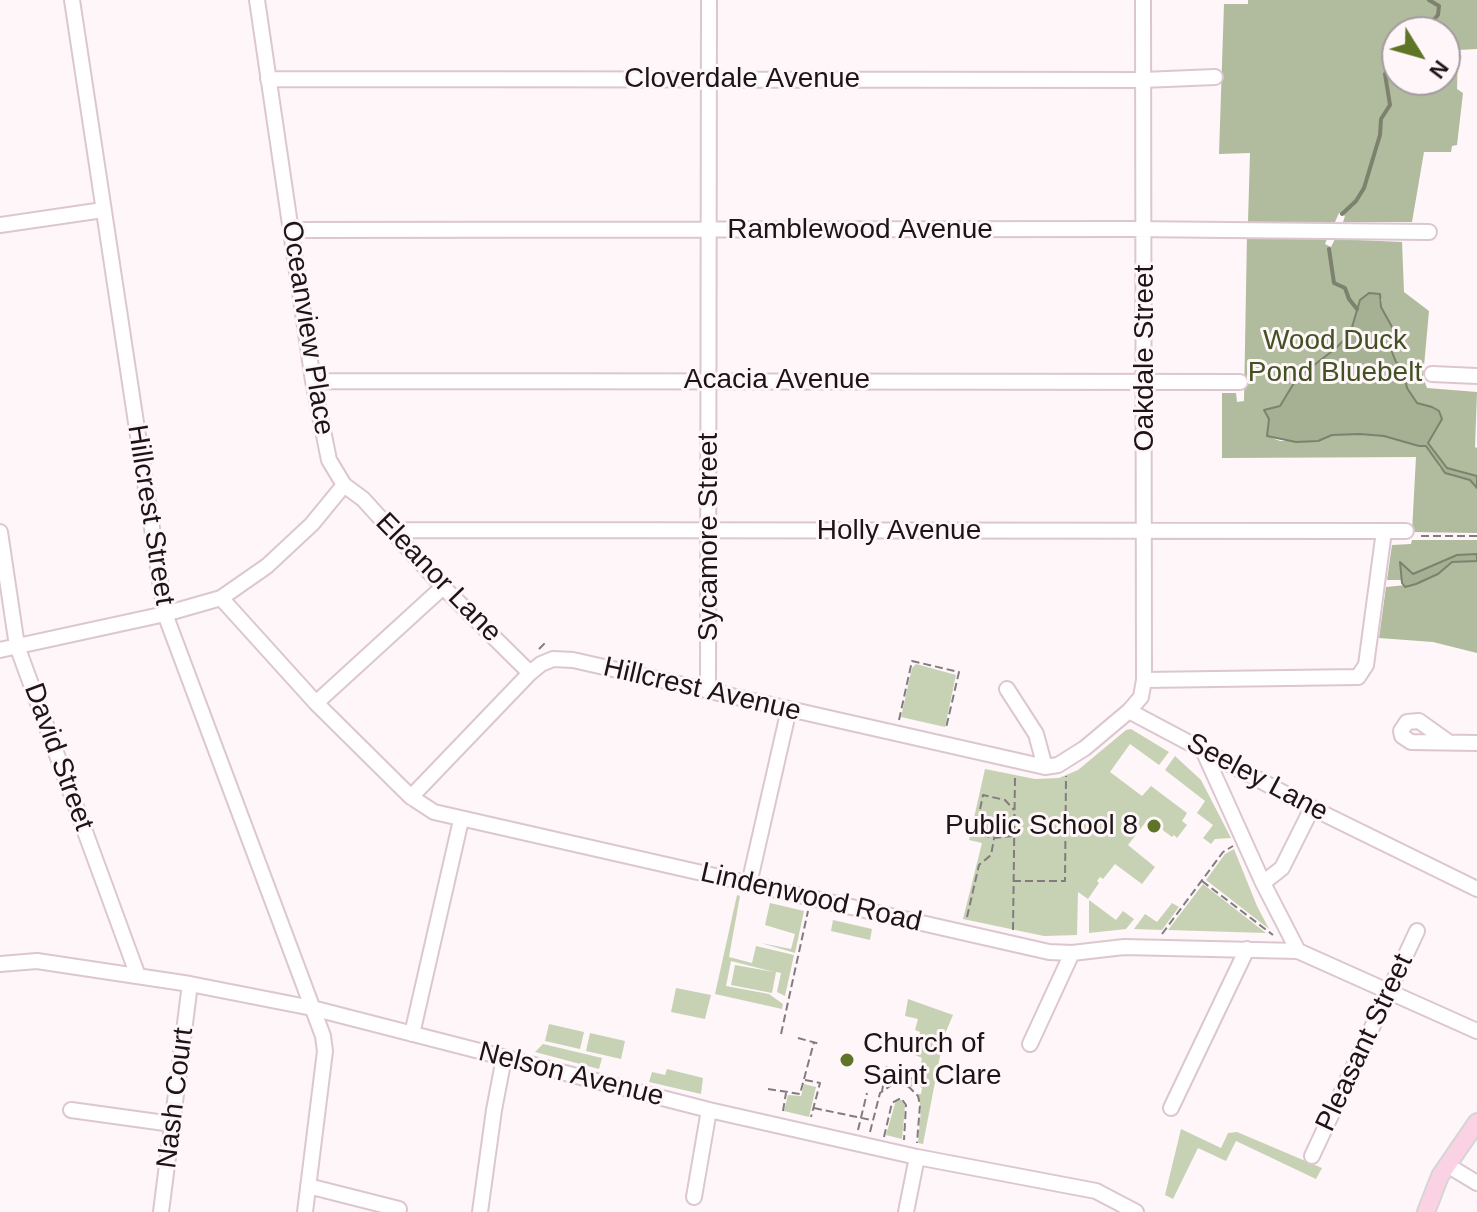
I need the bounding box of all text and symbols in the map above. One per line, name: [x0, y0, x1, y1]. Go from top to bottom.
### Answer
north arrow: [1381, 16, 1461, 96]
text: N: [1424, 56, 1454, 83]
street label: Cloverdale Avenue: [624, 62, 860, 96]
street label: Ramblewood Avenue: [727, 213, 993, 247]
street label: Oceanview Place: [273, 219, 341, 437]
street label: Oakdale Street: [1128, 265, 1162, 451]
park label: Wood Duck Pond Bluebelt: [1248, 324, 1422, 390]
street label: Acacia Avenue: [684, 363, 870, 397]
street label: Hillcrest Street: [119, 422, 181, 608]
street label: Sycamore Street: [692, 433, 726, 641]
street label: Eleanor Lane: [368, 506, 508, 650]
street label: Holly Avenue: [817, 514, 981, 548]
street label: Hillcrest Avenue: [600, 651, 804, 729]
street label: David Street: [16, 679, 100, 835]
street label: Seeley Lane: [1180, 727, 1334, 829]
place label: Public School 8: [945, 809, 1138, 843]
marker: Public School 8: [1145, 817, 1163, 835]
street label: Lindenwood Road: [697, 856, 925, 940]
street label: Pleasant Street: [1309, 949, 1421, 1137]
street label: Nash Court: [151, 1026, 201, 1170]
place label: Church of Saint Clare: [863, 1027, 1002, 1093]
street label: Nelson Avenue: [475, 1036, 667, 1114]
marker: Church of Saint Clare: [838, 1051, 856, 1069]

